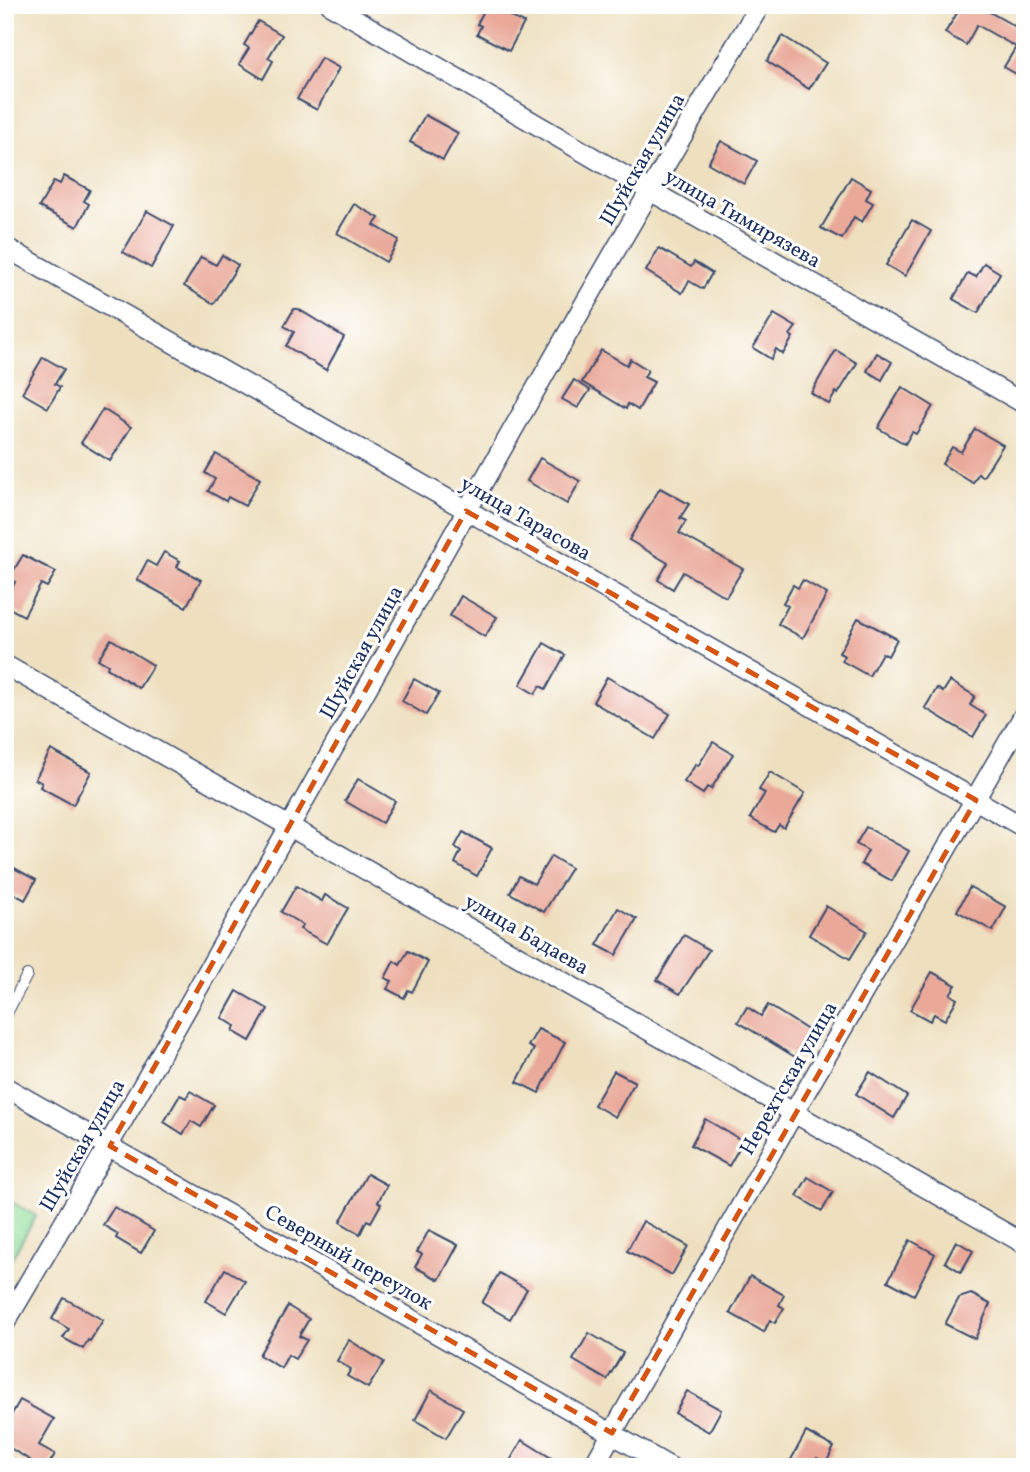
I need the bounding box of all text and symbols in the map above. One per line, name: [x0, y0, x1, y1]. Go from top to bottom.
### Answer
street label: Шуйская улица: [594, 88, 693, 231]
street label: улица Тимирязева: [659, 163, 826, 276]
street label: улица Тарасова: [454, 470, 596, 569]
street label: Шуйская улица: [314, 581, 411, 725]
street label: улица Бадаева: [459, 888, 594, 983]
street label: Нерехтская улица: [733, 996, 845, 1161]
street label: Шуйская улица: [34, 1074, 133, 1217]
street label: Северный переулок: [259, 1198, 438, 1318]

